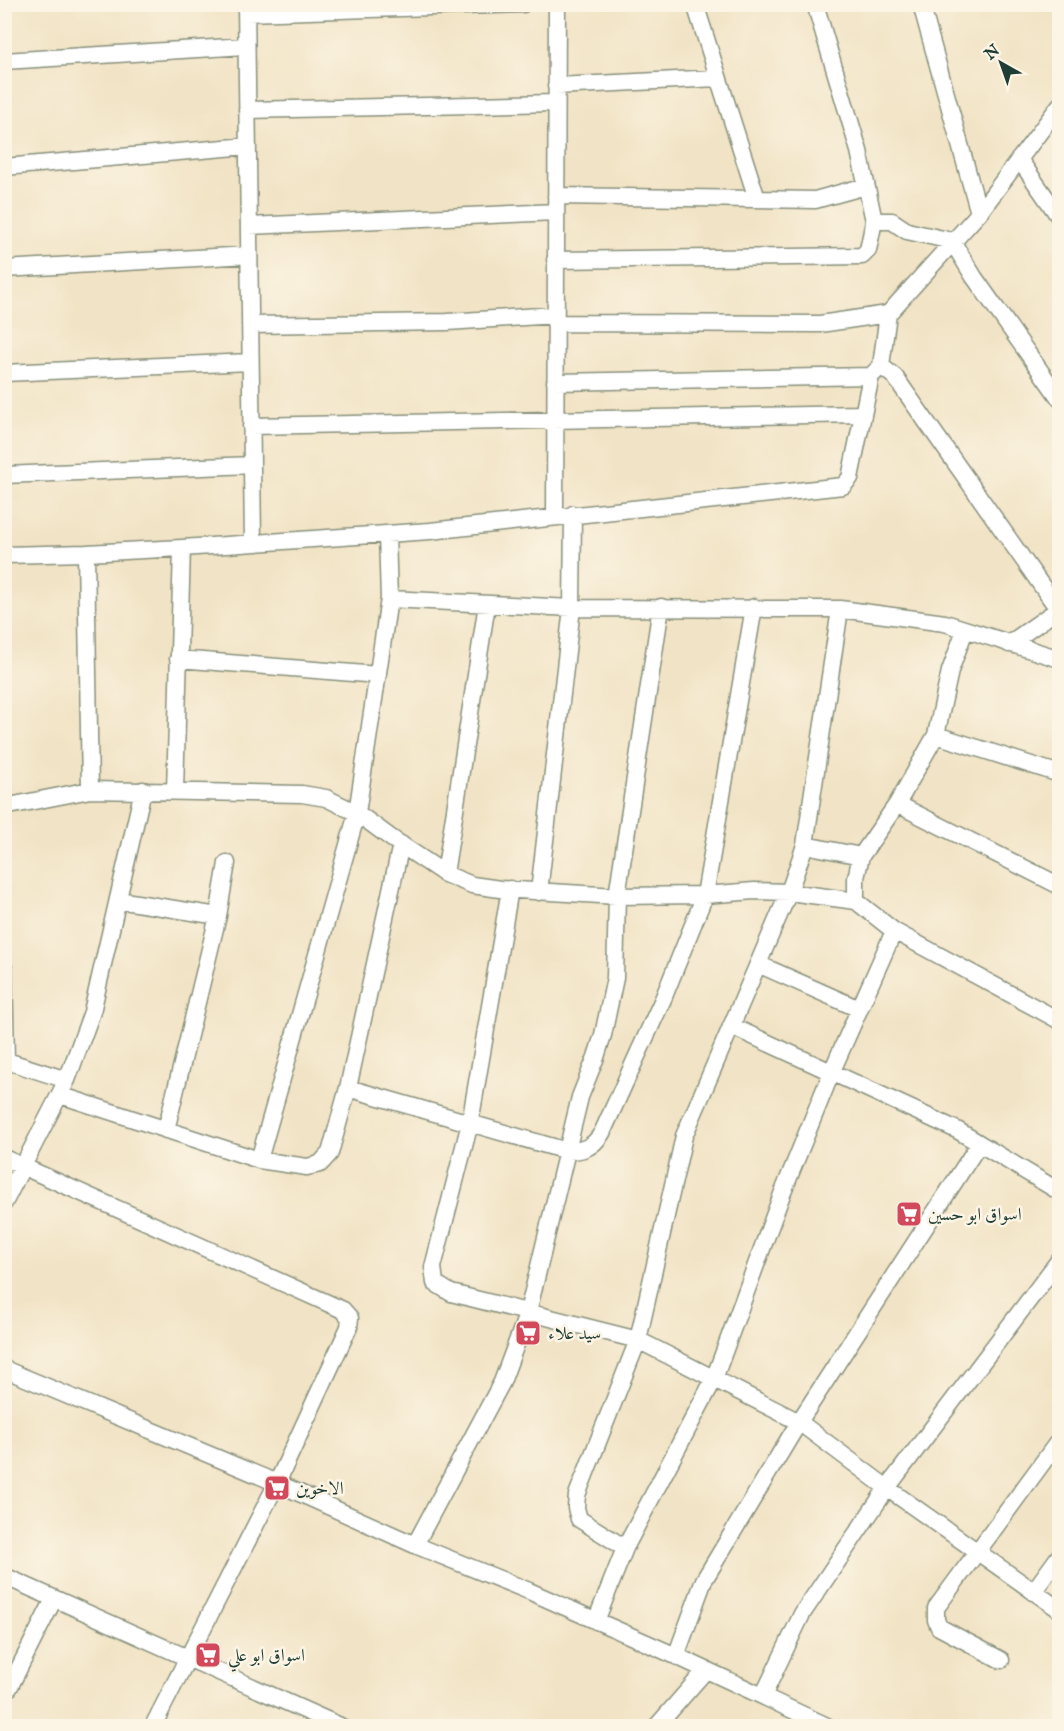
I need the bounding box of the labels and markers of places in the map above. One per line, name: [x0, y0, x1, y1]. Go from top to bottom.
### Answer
supermarket icon: اسواق ابو حسين: [894, 1199, 924, 1229]
place label: اسواق ابو حسين: [928, 1204, 1022, 1227]
supermarket icon: سيد علاء: [513, 1318, 543, 1348]
place label: سيد علاء: [548, 1323, 601, 1346]
supermarket icon: الاخوين: [262, 1473, 292, 1503]
place label: الاخوين: [296, 1478, 344, 1501]
supermarket icon: اسواق ابو علي: [193, 1640, 223, 1670]
place label: اسواق ابو علي: [228, 1645, 305, 1672]

